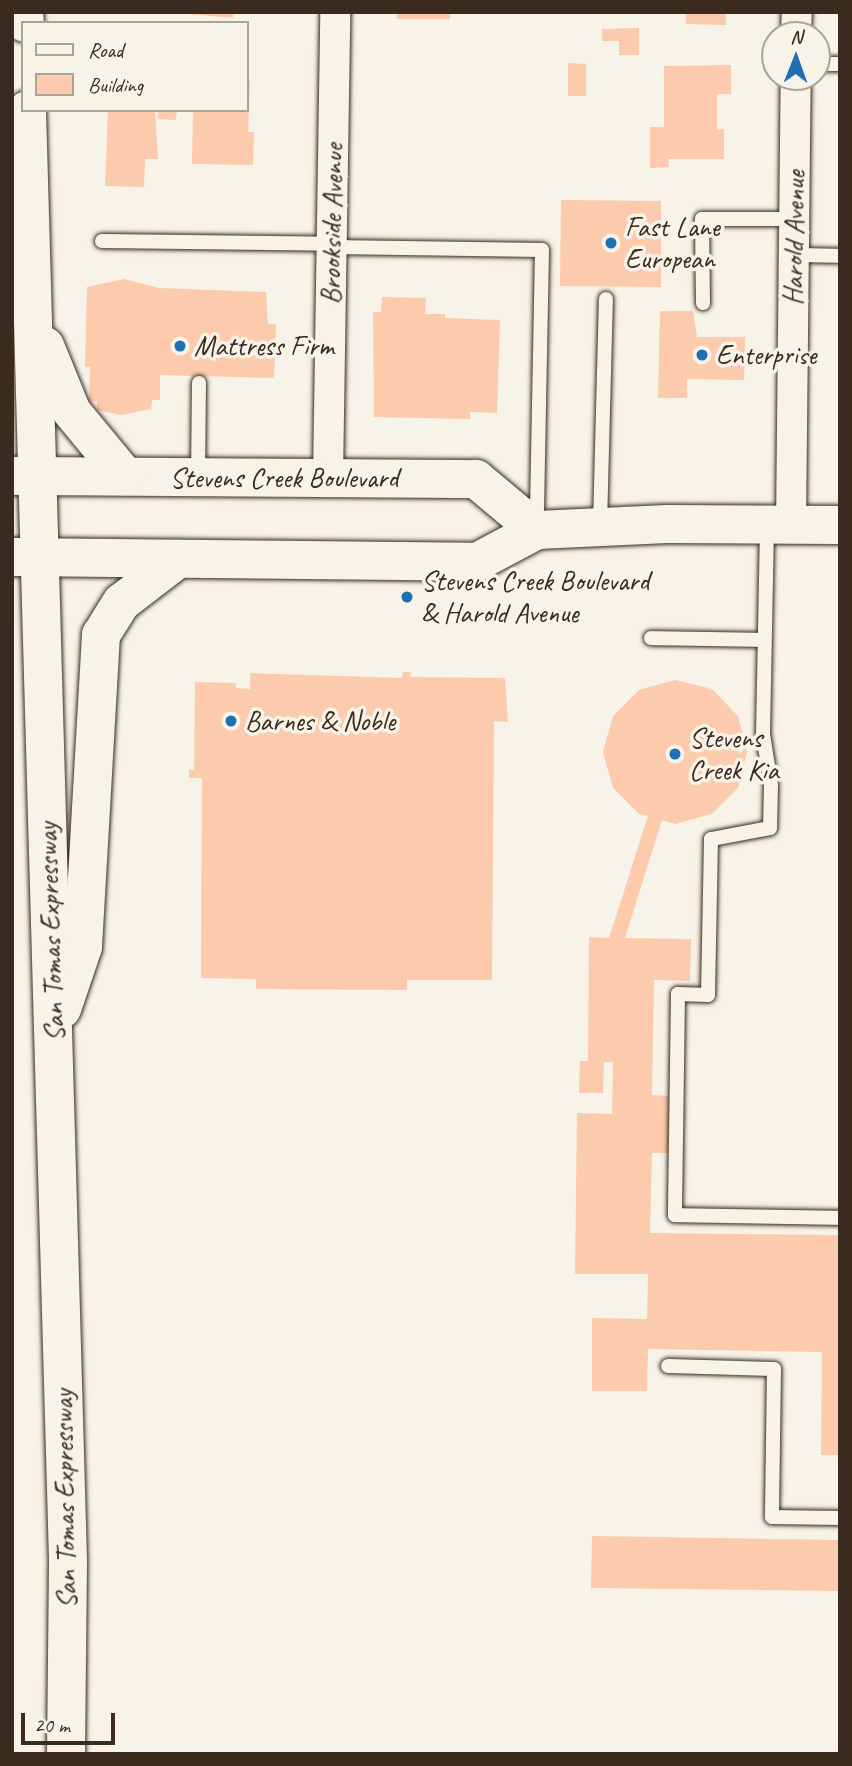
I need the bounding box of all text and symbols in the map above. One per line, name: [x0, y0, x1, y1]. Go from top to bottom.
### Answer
legend: [21, 21, 248, 112]
north arrow: [761, 21, 831, 91]
text: N: [790, 25, 802, 49]
text: Road: [88, 37, 123, 63]
text: Building: [88, 72, 143, 98]
street label: Brookside Avenue: [314, 143, 350, 305]
street label: Harold Avenue: [776, 170, 812, 306]
place label: Fast Lane European: [625, 210, 721, 276]
marker: Fast Lane European: [603, 235, 619, 251]
place label: Mattress Firm: [194, 329, 335, 363]
marker: Mattress Firm: [172, 338, 188, 354]
place label: Enterprise: [716, 338, 816, 372]
marker: Enterprise: [694, 347, 710, 363]
street label: Stevens Creek Boulevard: [169, 461, 399, 495]
place label: Stevens Creek Boulevard & Harold Avenue: [421, 564, 651, 630]
marker: Stevens Creek Boulevard & Harold Avenue: [399, 589, 415, 605]
place label: Barnes & Noble: [245, 704, 395, 738]
marker: Barnes & Noble: [223, 713, 239, 729]
place label: Stevens Creek Kia: [689, 721, 778, 787]
marker: Stevens Creek Kia: [667, 746, 683, 762]
street label: San Tomas Expressway: [30, 823, 72, 1041]
street label: San Tomas Expressway: [46, 1390, 84, 1608]
scale bar: [24, 1700, 119, 1744]
text: 20 m: [34, 1712, 70, 1738]

